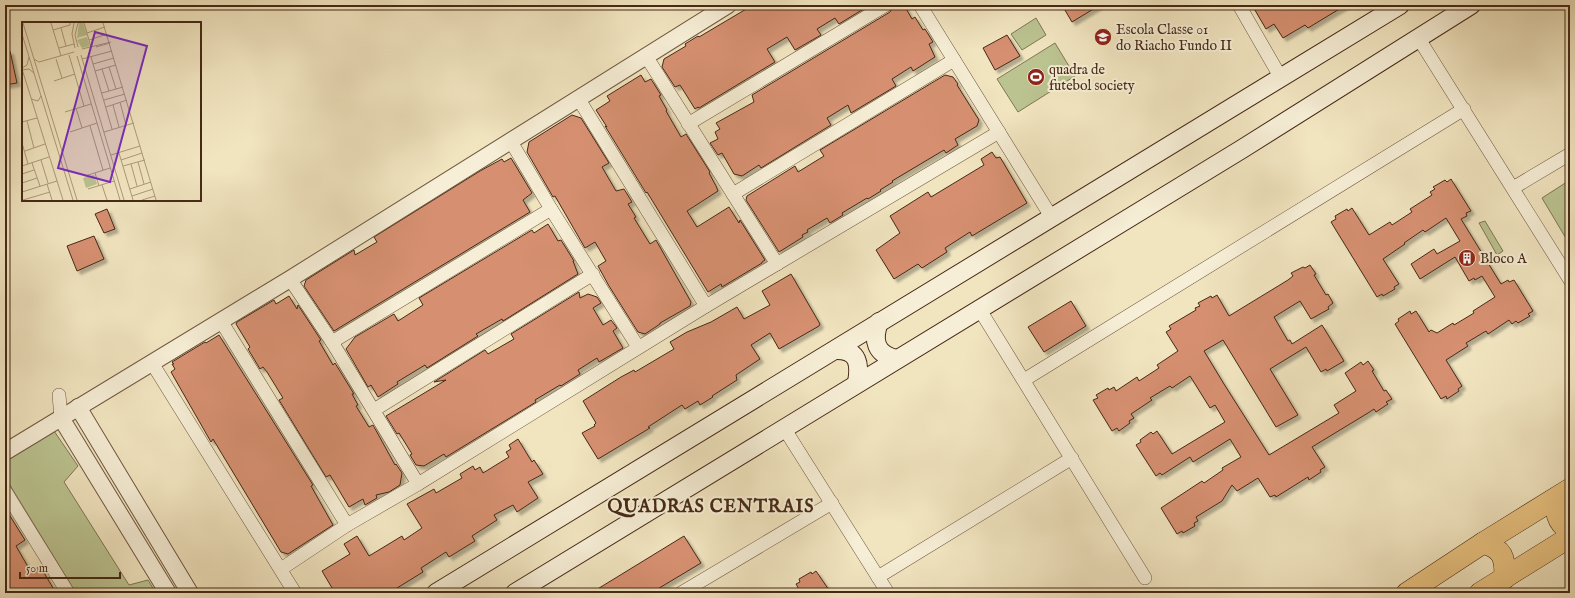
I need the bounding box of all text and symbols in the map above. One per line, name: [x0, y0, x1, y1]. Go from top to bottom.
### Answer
place label: Escola Classe 01 do Riacho Fundo II: [1116, 21, 1232, 55]
inset map: [22, 22, 201, 201]
school or university icon: Escola Classe 01 do Riacho Fundo II: [1093, 27, 1113, 47]
place label: quadra de futebol society: [1049, 61, 1135, 95]
sports icon: quadra de futebol society: [1026, 67, 1046, 87]
building icon: Bloco A: [1457, 248, 1477, 268]
place label: Bloco A: [1480, 250, 1527, 268]
district label: QUADRAS CENTRAIS: [607, 496, 815, 519]
scale bar: [20, 554, 120, 580]
text: 50 m: [26, 561, 48, 576]

